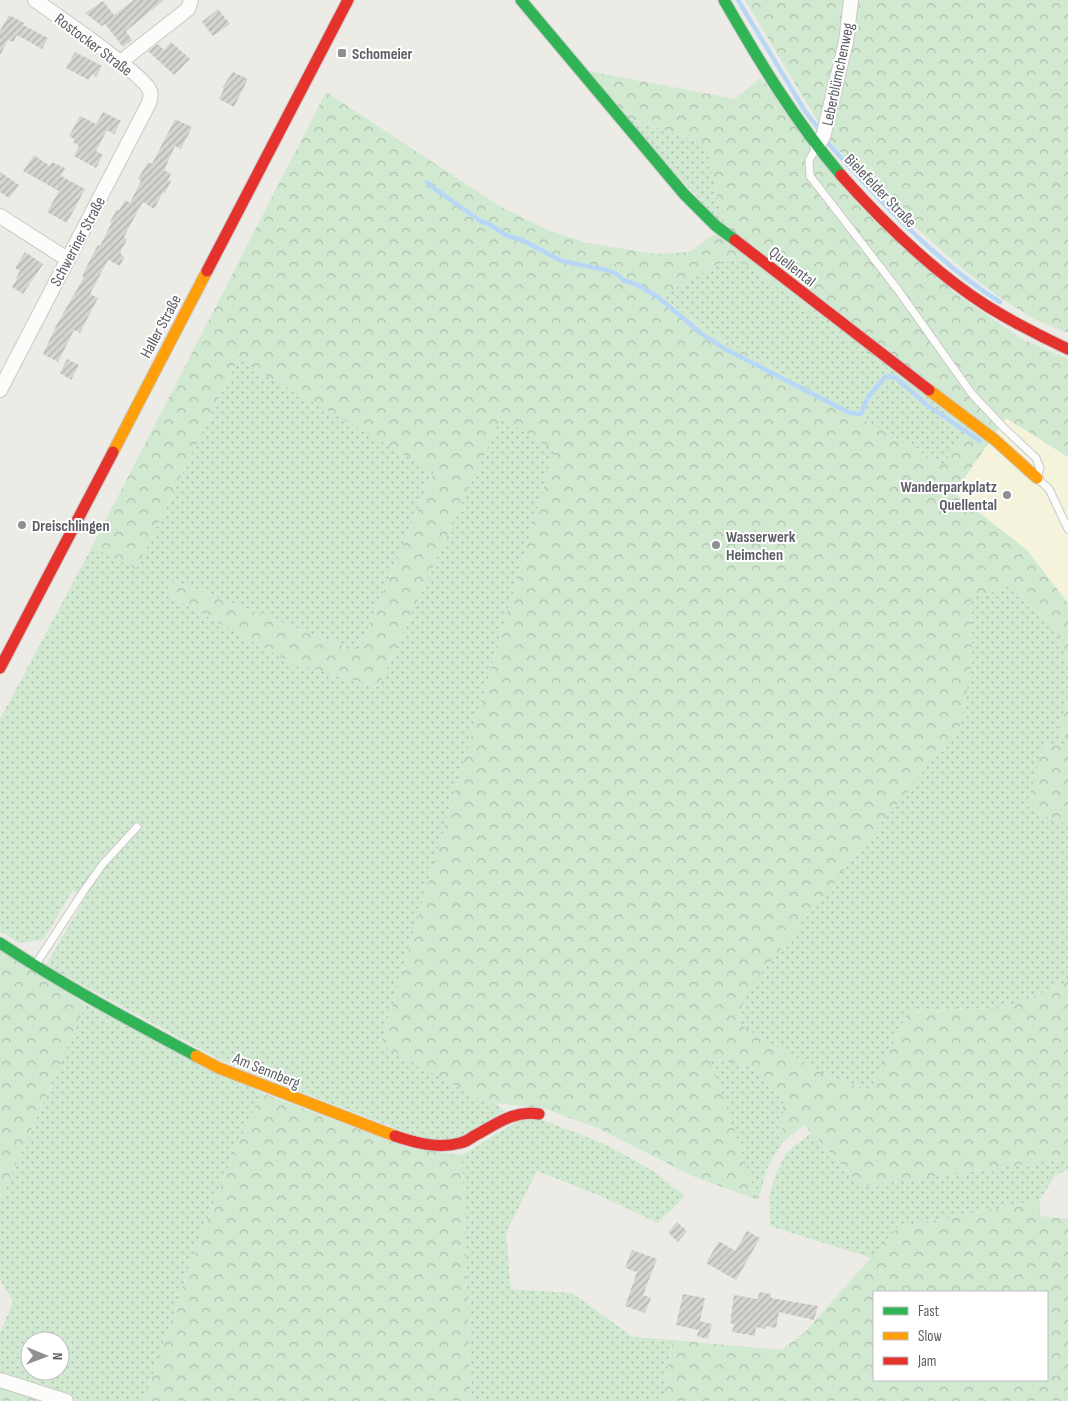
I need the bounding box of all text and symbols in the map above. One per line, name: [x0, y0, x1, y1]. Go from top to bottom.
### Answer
street label: Rostocker Straße: [51, 10, 136, 81]
street label: Leberblümchenweg: [818, 21, 859, 127]
place label: Schomeier: [352, 45, 413, 64]
marker: Schomeier: [336, 47, 348, 59]
street label: Bielefelder Straße: [840, 150, 920, 232]
street label: Schweriner Straße: [47, 194, 110, 290]
street label: Quellental: [765, 243, 819, 291]
street label: Haller Straße: [137, 292, 186, 362]
place label: Wanderparkplatz Quellental: [900, 478, 997, 515]
marker: Wanderparkplatz Quellental: [1001, 489, 1013, 501]
place label: Dreischlingen: [32, 517, 110, 536]
marker: Dreischlingen: [16, 519, 28, 531]
place label: Wasserwerk Heimchen: [726, 528, 796, 565]
marker: Wasserwerk Heimchen: [710, 539, 722, 551]
street label: Am Sennberg: [229, 1049, 303, 1093]
legend: [873, 1291, 1048, 1381]
text: Fast: [918, 1302, 940, 1321]
text: Slow: [918, 1327, 942, 1346]
north arrow: [20, 1331, 70, 1381]
text: N: [49, 1352, 66, 1360]
text: Jam: [917, 1352, 936, 1371]

